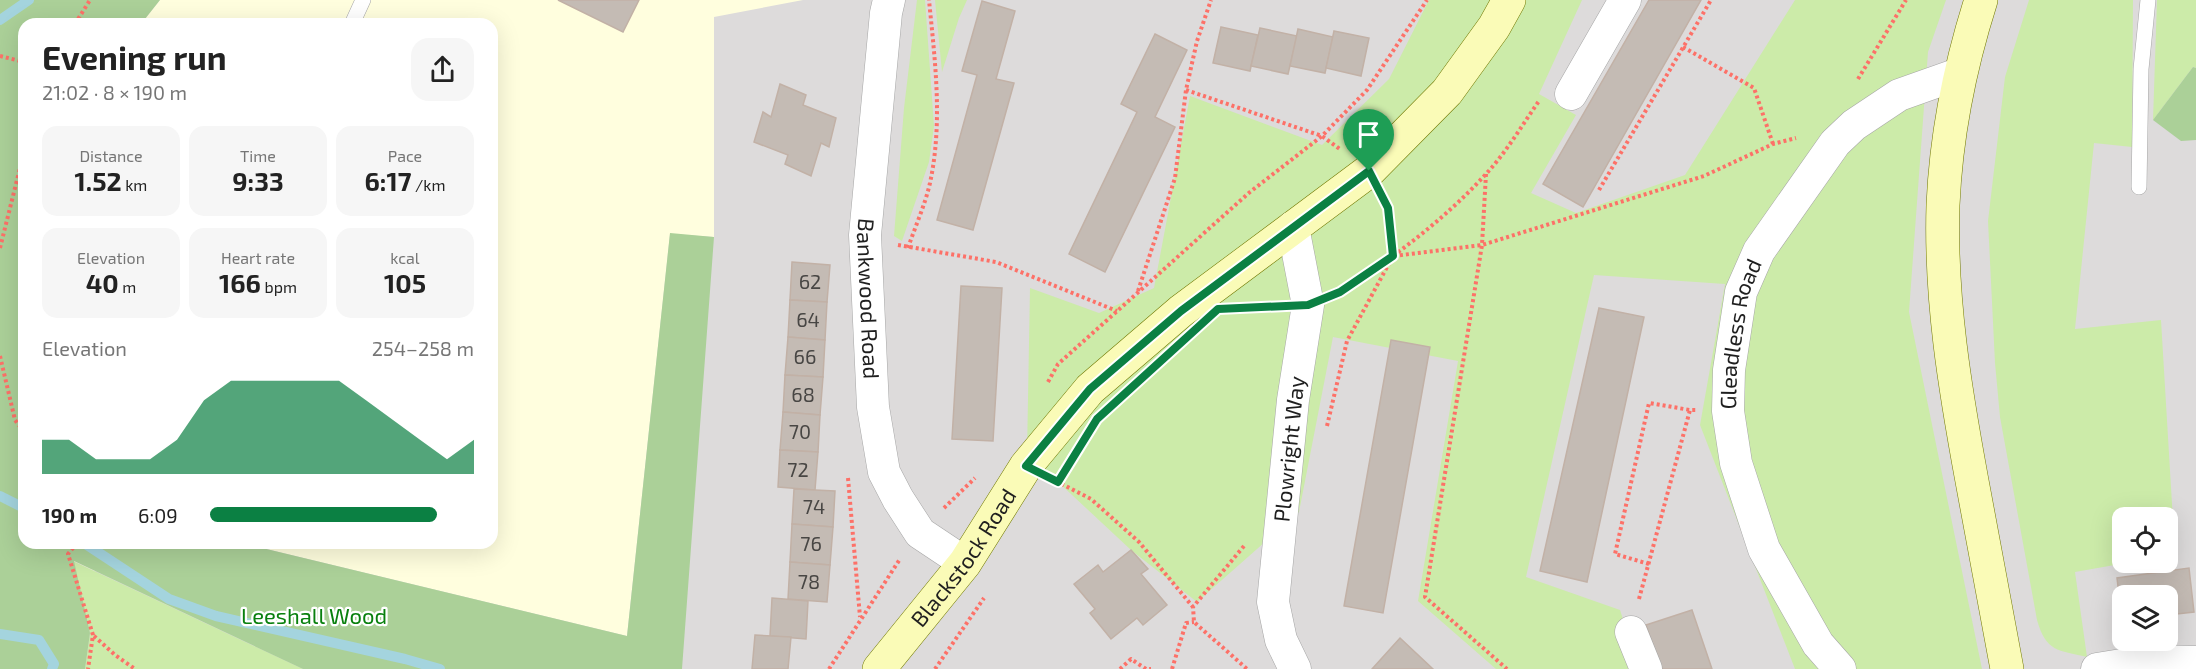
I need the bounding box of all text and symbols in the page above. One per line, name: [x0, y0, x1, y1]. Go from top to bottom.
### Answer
text: Evening run: [42, 37, 227, 77]
button: share: [411, 38, 474, 101]
text: 21:02 · 8 × 190 m: [42, 80, 187, 104]
pin: [1343, 109, 1394, 171]
icon: arrive: [1352, 118, 1385, 151]
text: Distance: [79, 146, 143, 165]
text: Time: [240, 146, 276, 165]
text: Pace: [388, 146, 422, 165]
text: 1.52: [75, 165, 122, 196]
text: 9:33: [232, 165, 284, 196]
text: 6:17: [365, 165, 411, 196]
text: km: [122, 175, 147, 194]
text: /km: [411, 175, 446, 194]
street label: Bankwood Road: [853, 217, 886, 380]
text: Elevation: [77, 248, 145, 267]
text: Heart rate: [221, 248, 295, 267]
text: kcal: [390, 248, 420, 267]
street label: Gleadless Road: [1714, 254, 1766, 410]
text: 40: [86, 267, 119, 298]
text: 166: [219, 267, 261, 298]
text: 105: [384, 267, 426, 298]
house number: 62: [799, 269, 821, 293]
text: m: [119, 277, 136, 296]
text: bpm: [261, 277, 297, 296]
house number: 64: [796, 307, 820, 331]
text: Elevation: [42, 336, 127, 360]
text: 254–258 m: [372, 336, 474, 360]
house number: 66: [794, 344, 816, 368]
street label: Plowright Way: [1267, 374, 1309, 523]
house number: 68: [791, 382, 815, 406]
house number: 70: [789, 419, 811, 443]
house number: 72: [787, 457, 809, 481]
street label: Blackstock Road: [905, 483, 1021, 631]
house number: 74: [803, 494, 825, 518]
text: 190 m: [42, 503, 97, 527]
text: 6:09: [138, 503, 178, 527]
map controls: [2112, 507, 2178, 651]
button: locate: [2112, 507, 2178, 573]
house number: 76: [800, 531, 822, 555]
house number: 78: [798, 569, 820, 593]
button: layers: [2112, 585, 2178, 651]
park label: Leeshall Wood: [241, 602, 387, 628]

